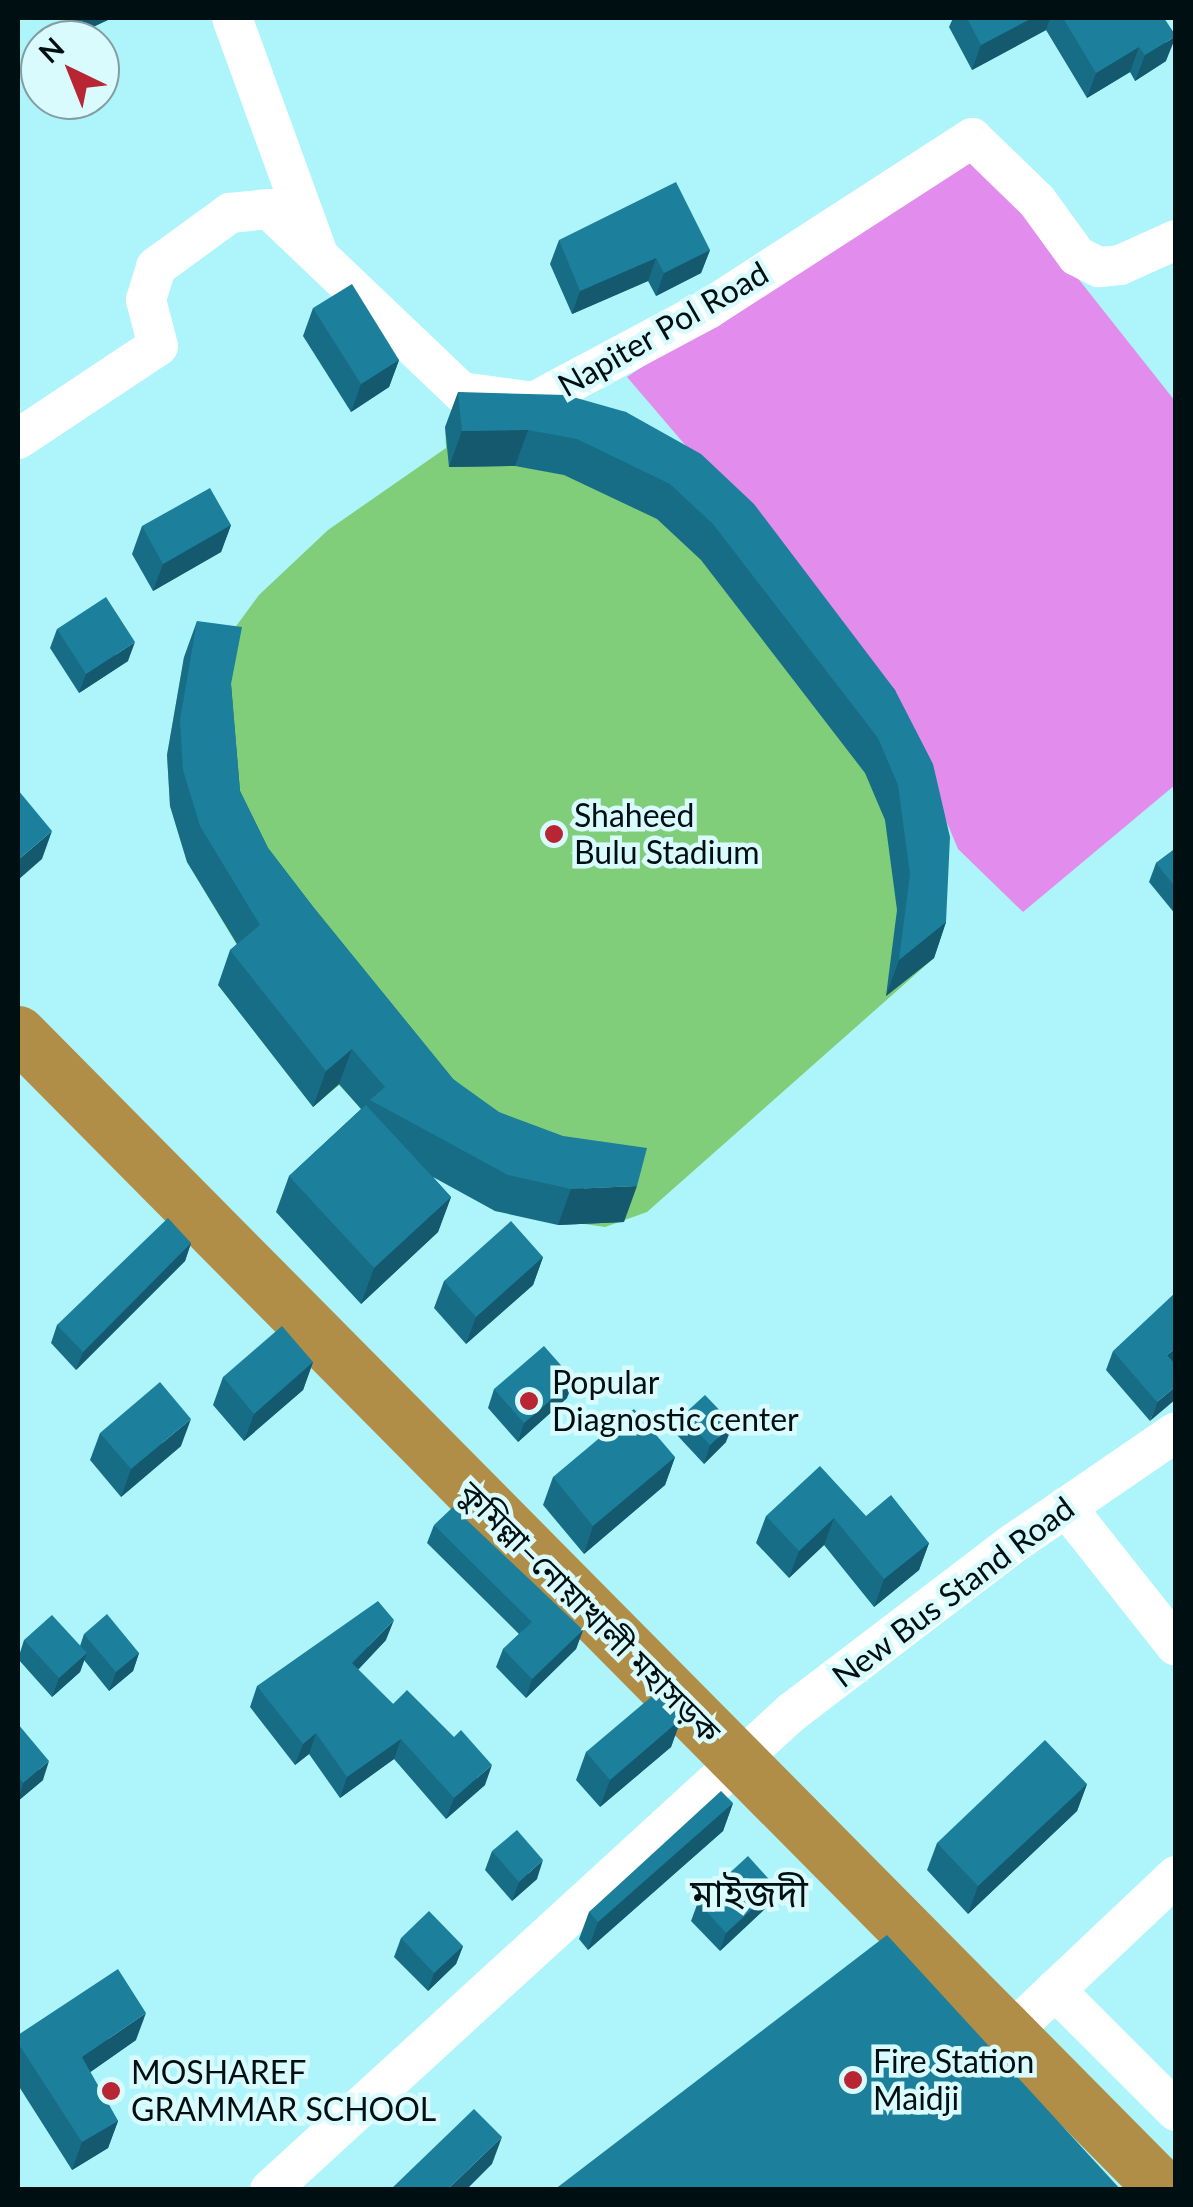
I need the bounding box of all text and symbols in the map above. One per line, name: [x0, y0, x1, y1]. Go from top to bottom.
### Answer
north arrow: [20, 20, 120, 120]
text: N: [31, 30, 70, 69]
street label: Napiter Pol Road: [551, 253, 775, 405]
place label: Shaheed Bulu Stadium: [574, 797, 760, 872]
marker: Shaheed Bulu Stadium: [543, 823, 565, 845]
place label: Popular Diagnostic center: [552, 1364, 799, 1439]
marker: Popular Diagnostic center: [516, 1388, 542, 1414]
street label: কুমিল্লা–নোয়াখালী মহাসড়ক: [451, 1473, 729, 1751]
street label: New Bus Stand Road: [824, 1488, 1082, 1696]
district label: মাইজদী: [690, 1870, 808, 1916]
place label: Fire Station Maidji: [873, 2043, 1034, 2118]
place label: MOSHAREF GRAMMAR SCHOOL: [131, 2054, 436, 2129]
marker: Fire Station Maidji: [842, 2069, 864, 2091]
marker: MOSHAREF GRAMMAR SCHOOL: [100, 2080, 122, 2102]

